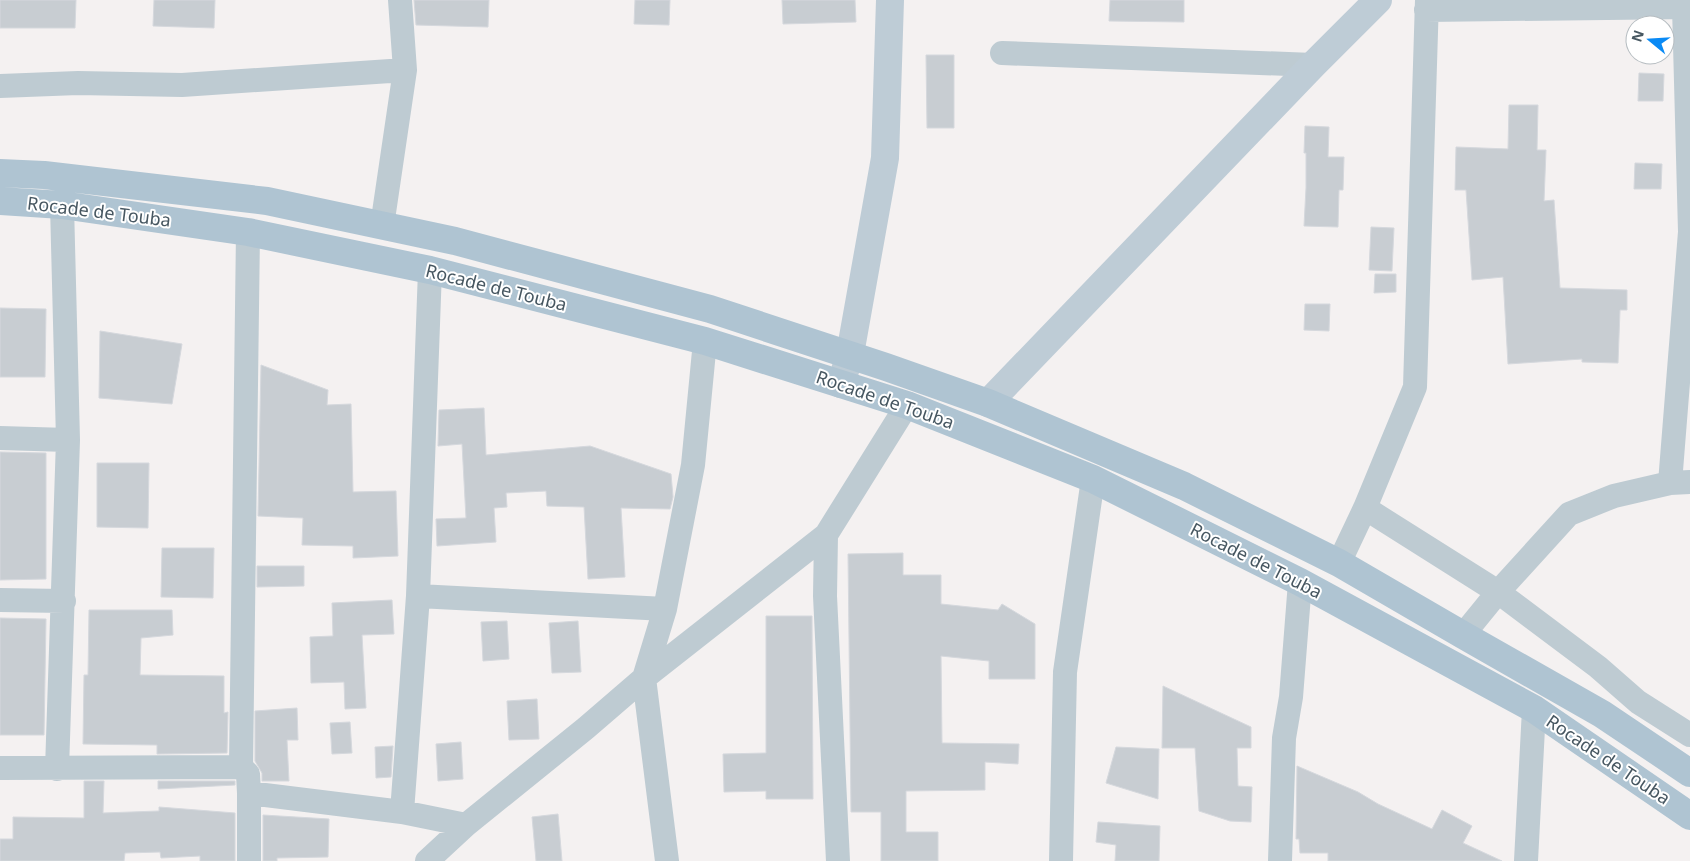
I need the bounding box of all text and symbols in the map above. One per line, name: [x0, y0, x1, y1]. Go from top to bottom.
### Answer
north arrow: [1625, 15, 1675, 65]
text: N: [1626, 27, 1648, 44]
street label: Rocade de Touba: [26, 190, 172, 232]
street label: Rocade de Touba: [423, 258, 569, 316]
street label: Rocade de Touba: [813, 364, 958, 434]
street label: Rocade de Touba: [1187, 517, 1326, 604]
street label: Rocade de Touba: [1542, 709, 1675, 810]

